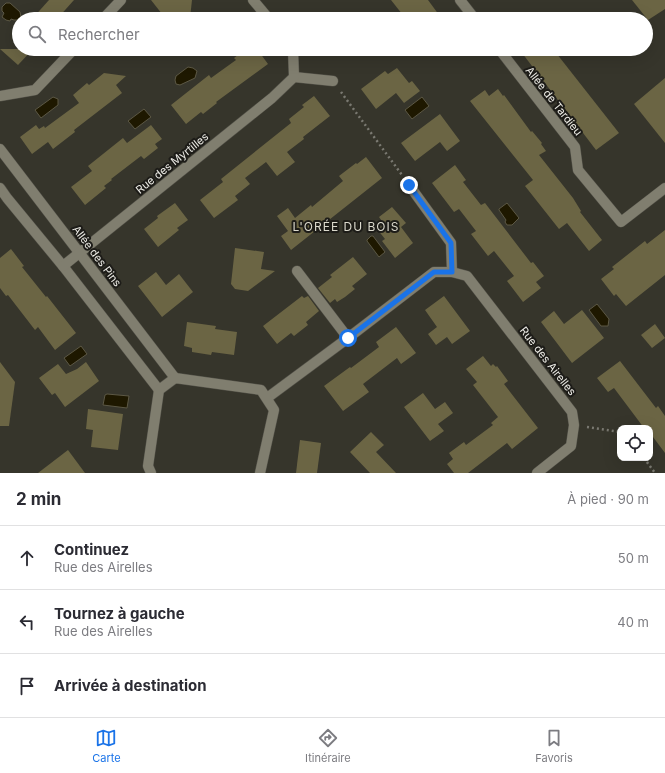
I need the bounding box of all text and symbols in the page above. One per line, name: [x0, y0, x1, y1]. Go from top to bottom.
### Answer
search box: [12, 12, 653, 56]
icon: search: [26, 23, 48, 45]
text: Rechercher: [58, 25, 140, 44]
street label: Allée de Tardieu: [523, 64, 585, 138]
street label: Rue des Myrtilles: [133, 129, 211, 197]
route end: [400, 176, 418, 194]
district label: L'ORÉE DU BOIS: [293, 219, 399, 234]
street label: Allée des Pins: [69, 223, 125, 289]
street label: Rue des Airelles: [517, 324, 579, 398]
route start: [339, 329, 357, 347]
map controls: [617, 425, 653, 461]
button: locate: [617, 425, 653, 461]
text: 2 min: [16, 489, 61, 509]
text: À pied · 90 m: [567, 491, 649, 507]
text: Continuez: [54, 540, 129, 559]
icon: ahead: [16, 547, 38, 569]
text: 50 m: [618, 550, 649, 566]
text: Rue des Airelles: [54, 559, 153, 575]
text: Tournez à gauche: [54, 604, 185, 623]
icon: left: [16, 611, 38, 633]
text: 40 m: [617, 614, 649, 630]
text: Rue des Airelles: [54, 623, 153, 639]
icon: arrive: [16, 675, 38, 697]
text: Arrivée à destination: [54, 676, 207, 695]
tab: Carte: [92, 727, 121, 765]
tab: Itinéraire: [305, 727, 351, 765]
tab: Favoris: [535, 727, 573, 765]

